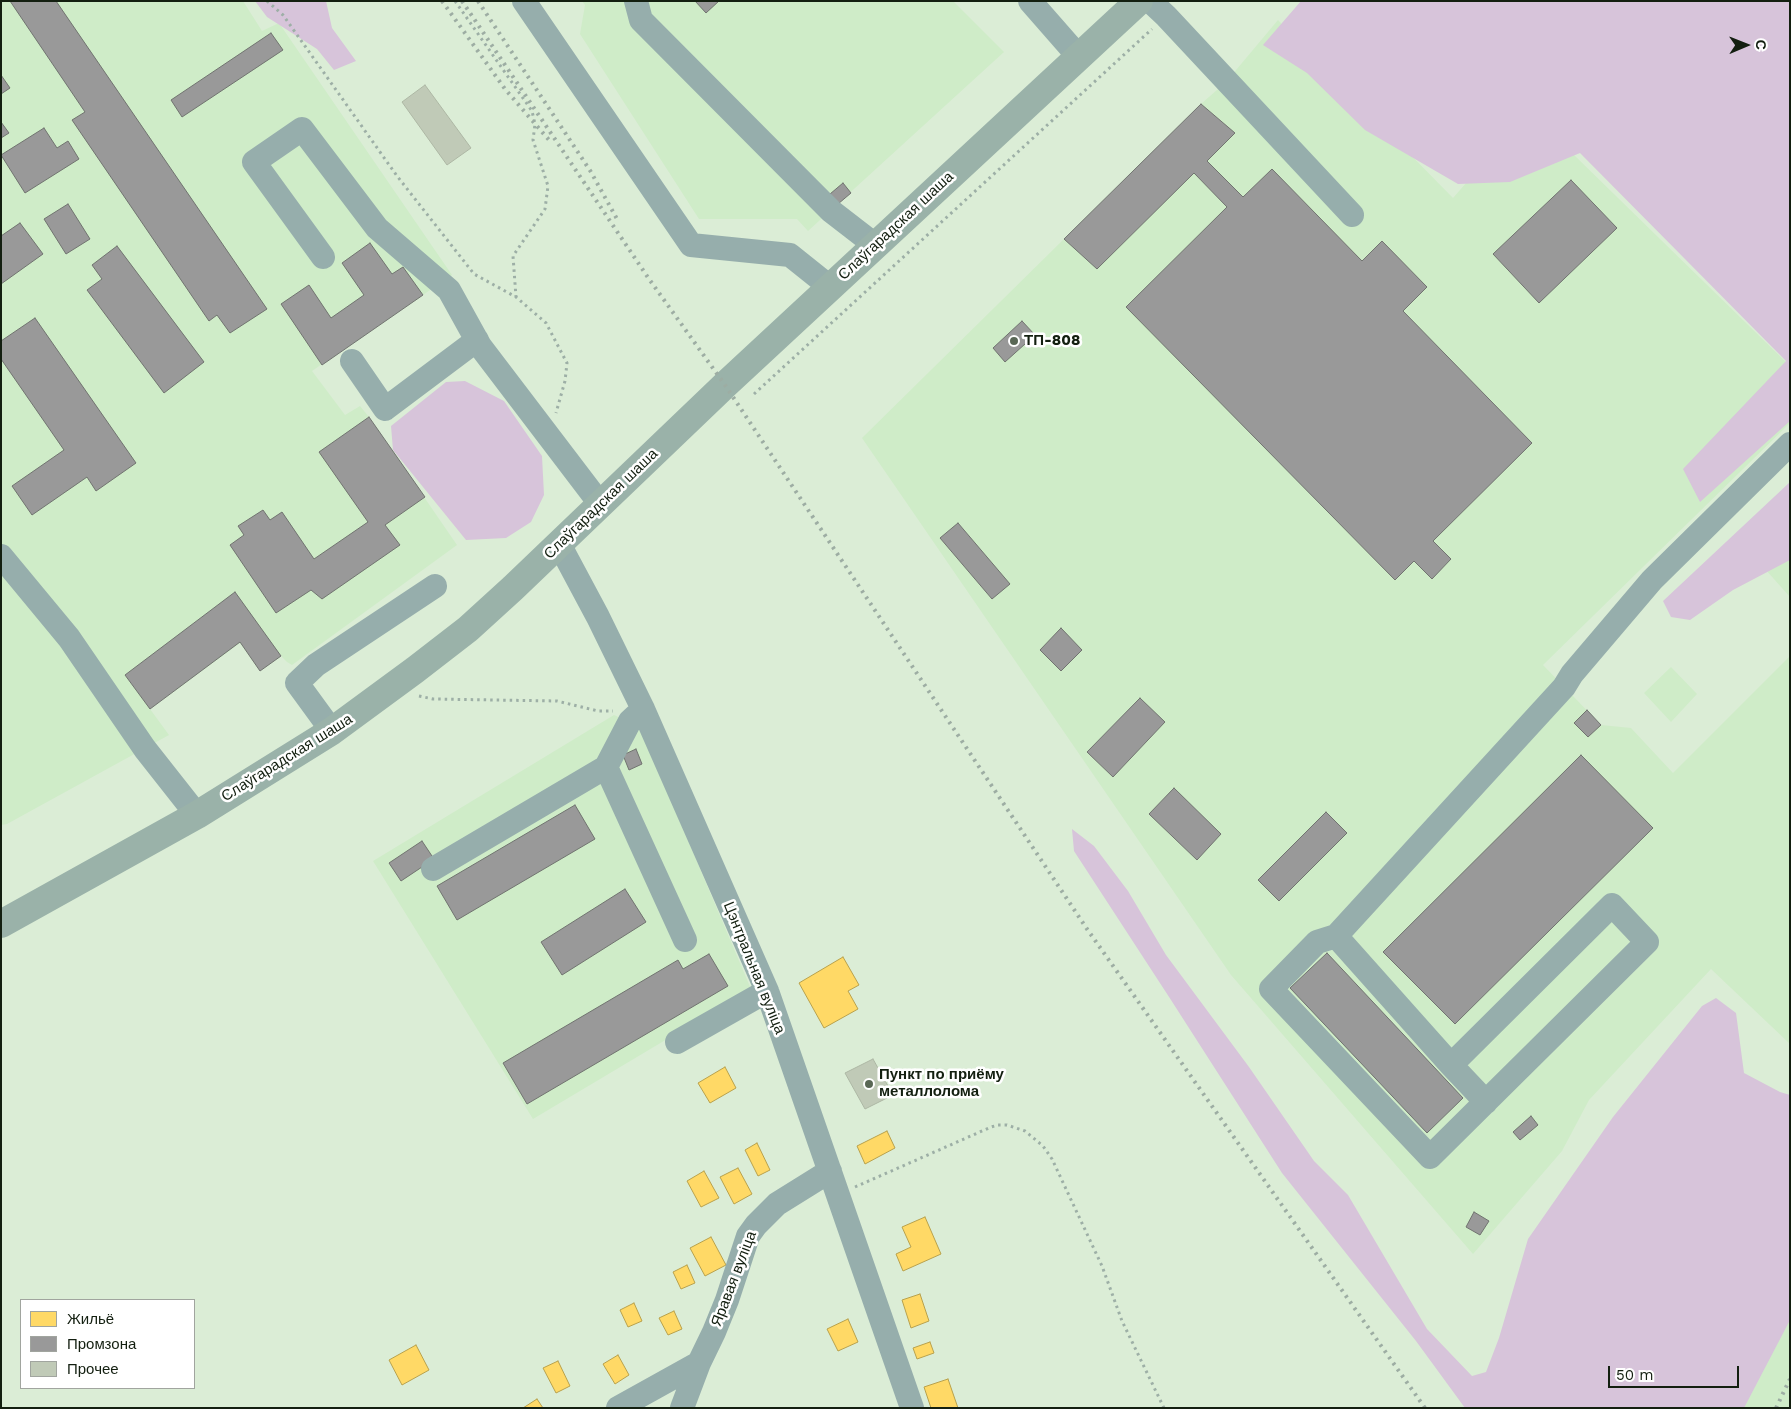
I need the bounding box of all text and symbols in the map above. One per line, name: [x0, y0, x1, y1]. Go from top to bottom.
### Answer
north arrow: [1721, 20, 1771, 70]
text: С: [1753, 40, 1769, 50]
street label: Слаўгарадская шаша: [835, 168, 957, 284]
place label: ТП-808: [1024, 332, 1080, 350]
marker: ТП-808: [1008, 335, 1020, 347]
street label: Слаўгарадская шаша: [540, 445, 662, 563]
street label: Слаўгарадская шаша: [218, 710, 356, 806]
street label: Цэнтральная вуліца: [719, 899, 789, 1037]
place label: Пункт по приёму металлолома: [879, 1066, 1004, 1101]
marker: Пункт по приёму металлолома: [863, 1078, 875, 1090]
street label: Яравая вуліца: [708, 1229, 760, 1329]
legend: [20, 1299, 195, 1389]
text: Жильё: [67, 1310, 114, 1328]
text: Промзона: [67, 1335, 136, 1353]
scale bar: [1611, 1356, 1742, 1388]
text: Прочее: [67, 1360, 119, 1378]
text: 50 m: [1616, 1366, 1653, 1384]

